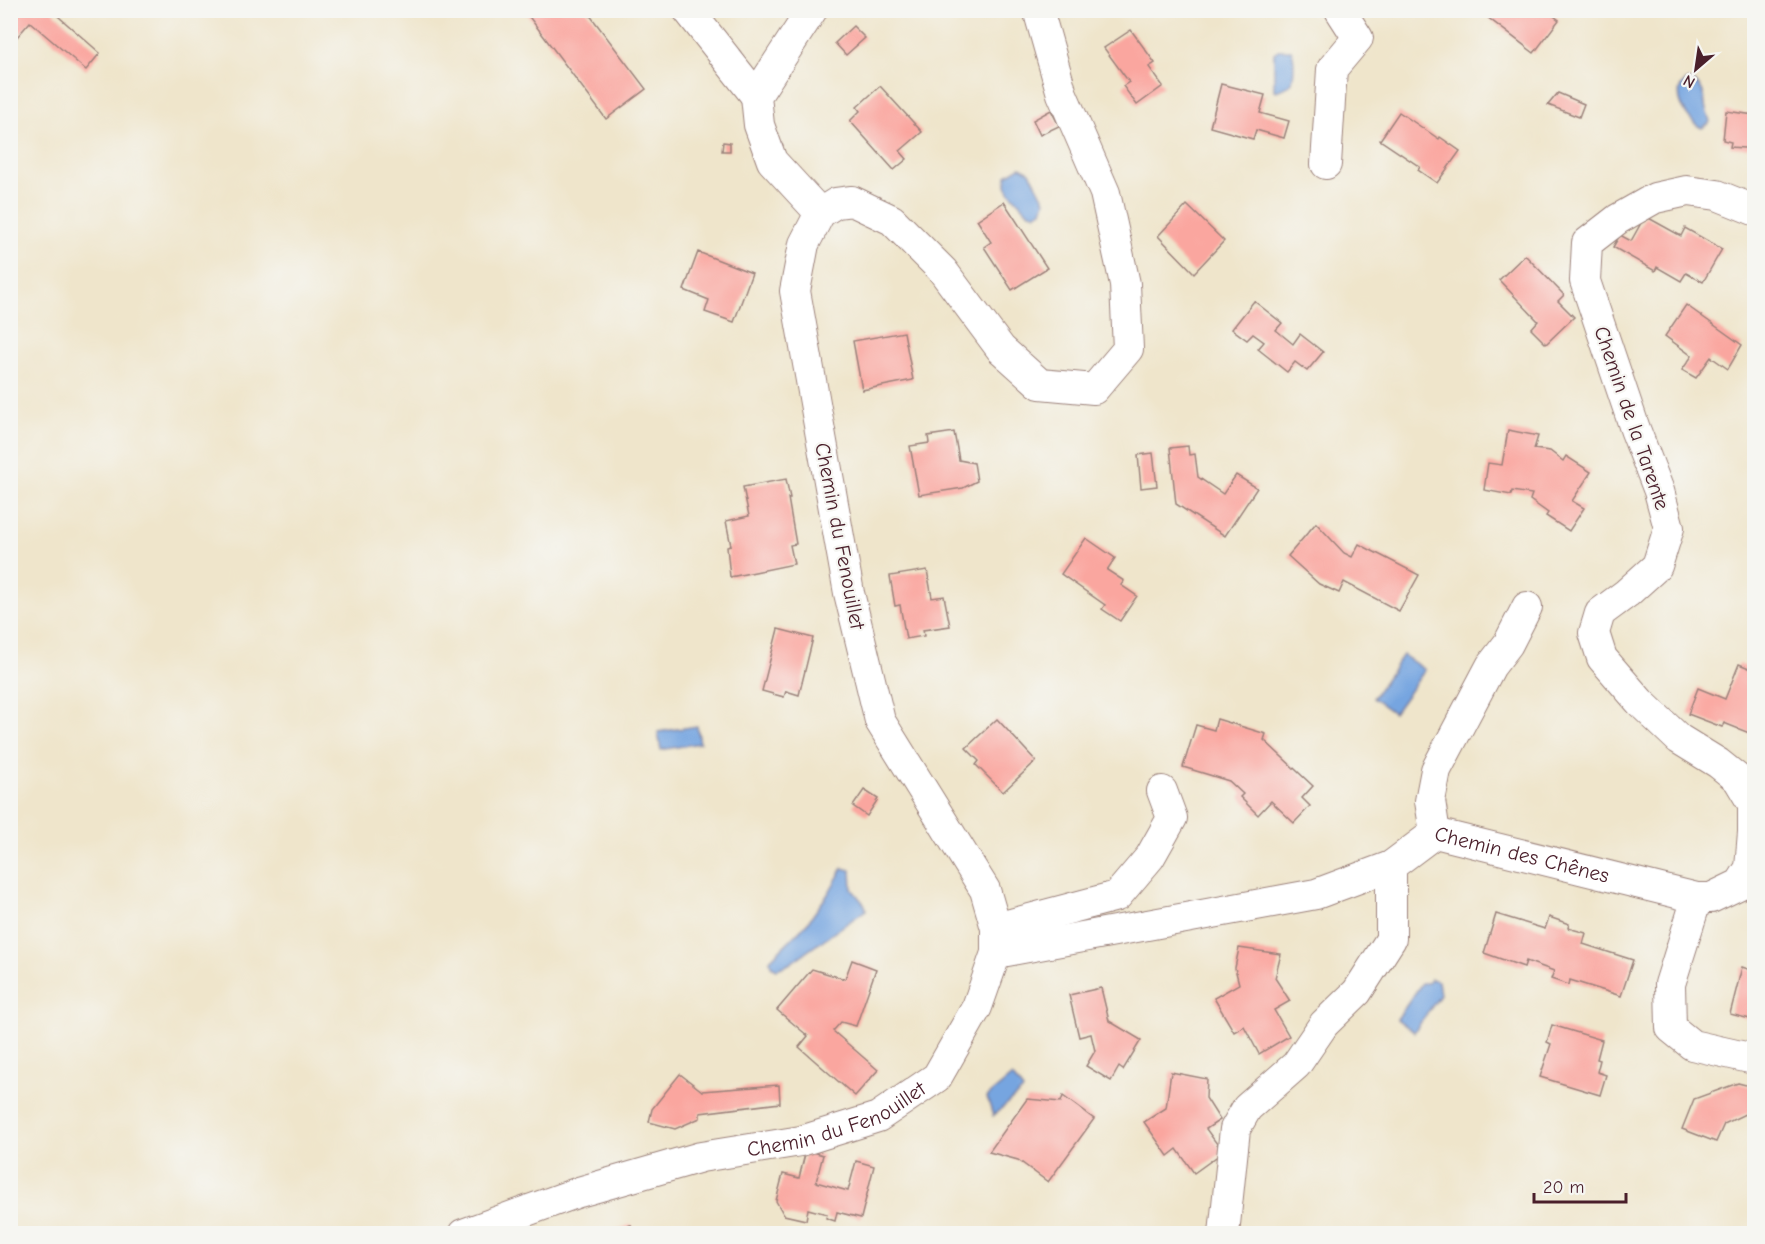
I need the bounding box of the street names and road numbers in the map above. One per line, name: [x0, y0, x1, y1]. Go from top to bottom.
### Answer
street label: Chemin de la Tarente: [1589, 323, 1675, 513]
street label: Chemin du Fenouillet: [810, 441, 870, 632]
street label: Chemin des Chênes: [1432, 821, 1611, 888]
street label: Chemin du Fenouillet: [745, 1076, 931, 1161]

